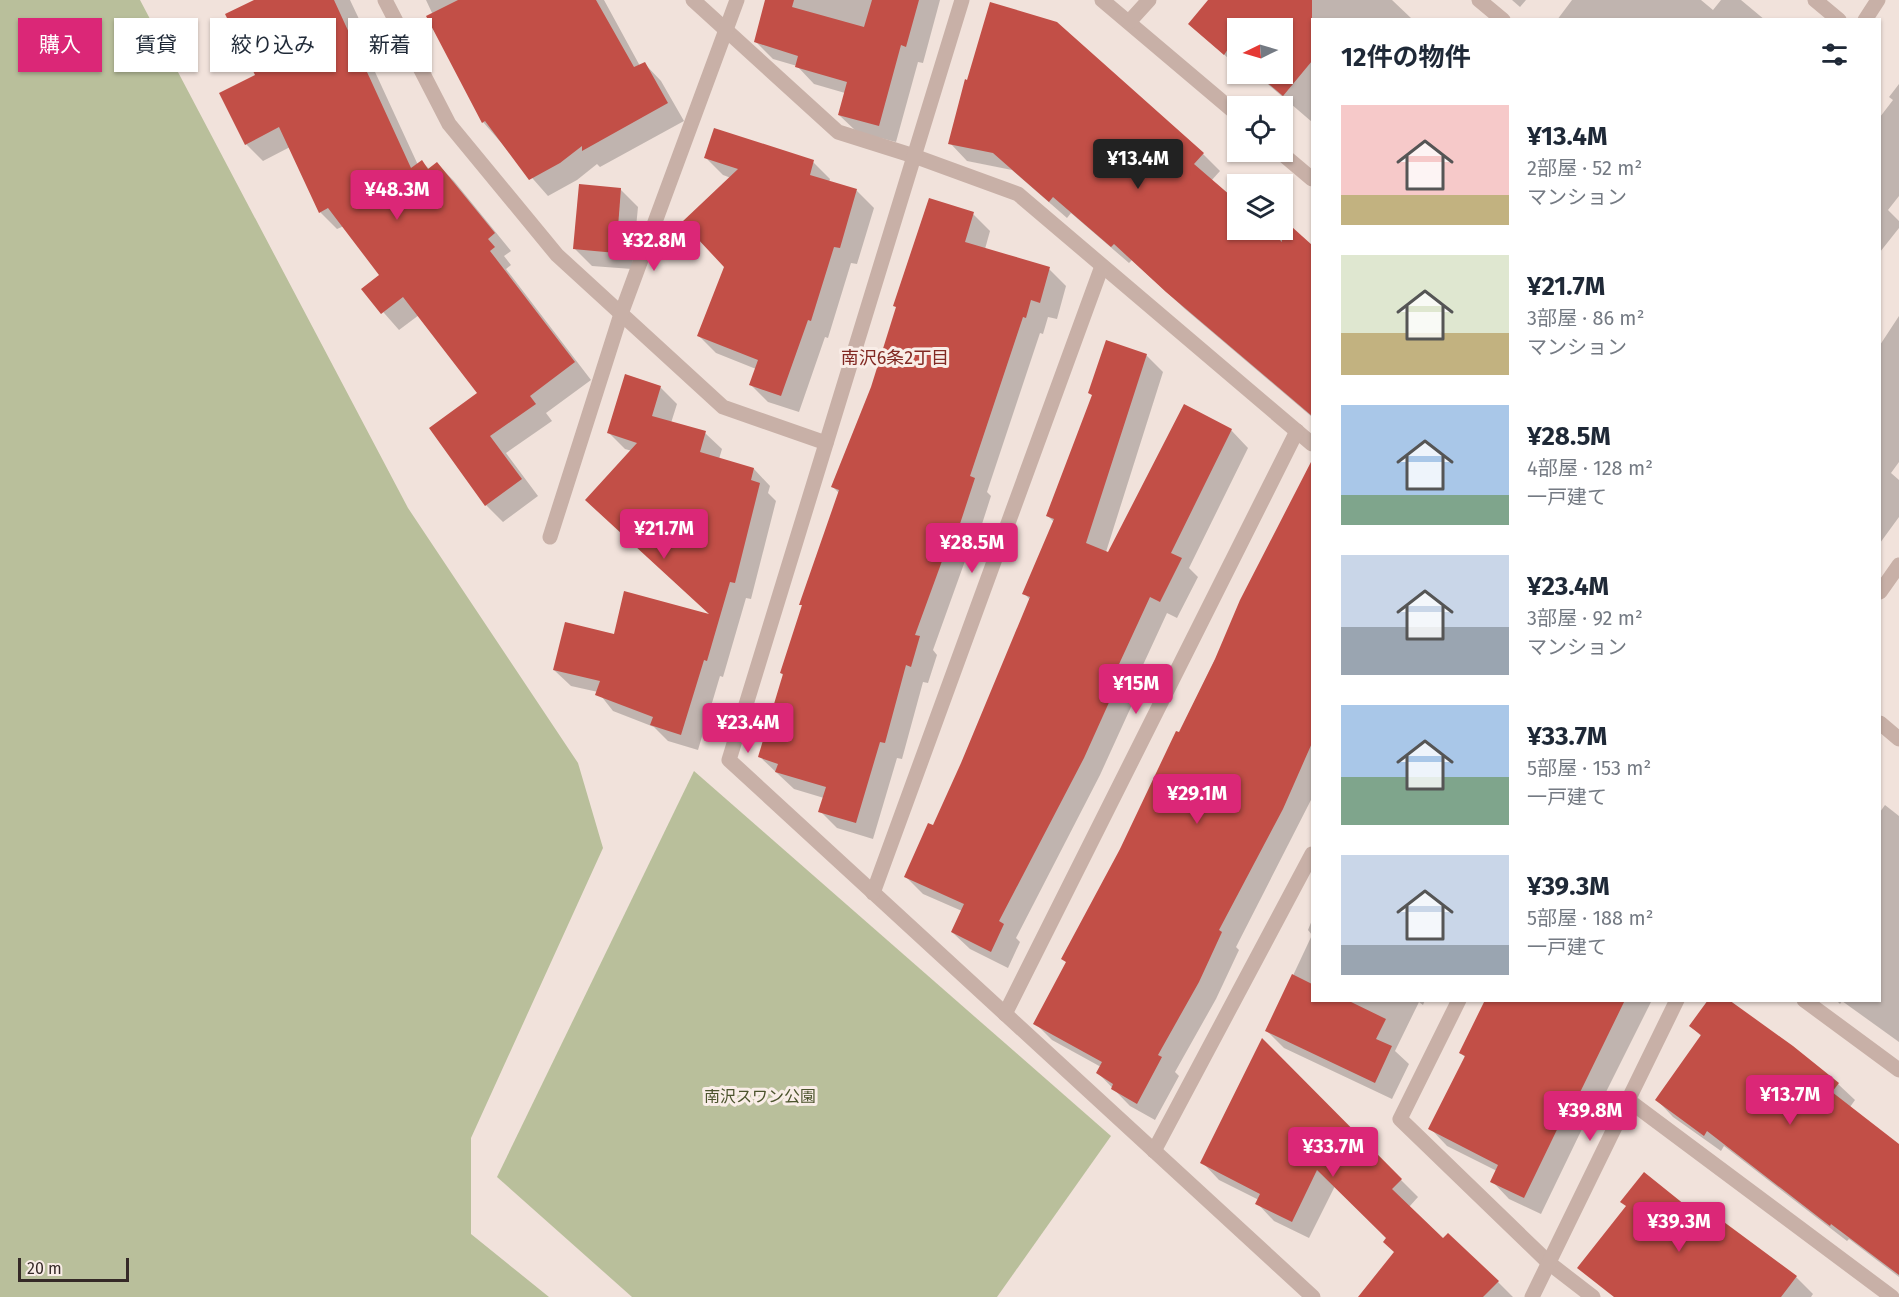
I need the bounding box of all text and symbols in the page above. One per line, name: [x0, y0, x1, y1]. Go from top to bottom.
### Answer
chip: 購入: [18, 18, 102, 72]
chip: 賃貸: [114, 18, 198, 72]
chip: 絞り込み: [210, 18, 336, 72]
chip: 新着: [348, 18, 432, 72]
north arrow: [1227, 18, 1293, 84]
map controls: [1227, 18, 1293, 240]
icon: filters: [1818, 38, 1851, 71]
text: 12件の物件: [1341, 42, 1471, 73]
button: locate: [1227, 96, 1293, 162]
text: ¥13.4M: [1527, 121, 1607, 152]
icon: home: [1389, 129, 1461, 201]
pin: ¥13.4M: [1089, 139, 1187, 190]
text: ¥13.4M: [1107, 146, 1169, 170]
text: 2部屋 · 52 m²: [1527, 156, 1642, 180]
pin: ¥48.3M: [348, 170, 446, 221]
button: layers: [1227, 174, 1293, 240]
text: ¥48.3M: [364, 177, 430, 201]
text: マンション: [1527, 185, 1627, 209]
pin: ¥32.8M: [605, 221, 703, 272]
text: ¥32.8M: [622, 228, 686, 252]
text: ¥21.7M: [1527, 271, 1605, 302]
icon: home: [1389, 279, 1461, 351]
text: 3部屋 · 86 m²: [1527, 306, 1644, 330]
text: マンション: [1527, 335, 1627, 359]
district label: 南沢6条2丁目: [841, 347, 949, 369]
text: ¥28.5M: [1527, 421, 1611, 452]
icon: home: [1389, 429, 1461, 501]
text: 4部屋 · 128 m²: [1527, 456, 1653, 480]
text: 一戸建て: [1527, 485, 1607, 509]
pin: ¥21.7M: [615, 509, 713, 560]
text: ¥21.7M: [634, 516, 694, 540]
pin: ¥28.5M: [923, 523, 1021, 574]
text: ¥28.5M: [940, 530, 1004, 554]
text: ¥23.4M: [1527, 571, 1609, 602]
icon: home: [1389, 579, 1461, 651]
text: 3部屋 · 92 m²: [1527, 606, 1643, 630]
text: マンション: [1527, 635, 1627, 659]
pin: ¥15M: [1100, 664, 1172, 715]
text: ¥15M: [1113, 671, 1159, 695]
pin: ¥23.4M: [699, 703, 797, 754]
text: ¥23.4M: [716, 710, 780, 734]
text: ¥33.7M: [1527, 721, 1607, 752]
icon: home: [1389, 729, 1461, 801]
text: 5部屋 · 153 m²: [1527, 756, 1651, 780]
pin: ¥29.1M: [1148, 774, 1246, 825]
text: ¥29.1M: [1167, 781, 1227, 805]
text: 一戸建て: [1527, 785, 1607, 809]
text: ¥39.3M: [1527, 871, 1610, 902]
icon: home: [1389, 879, 1461, 951]
text: 5部屋 · 188 m²: [1527, 906, 1653, 930]
text: 一戸建て: [1527, 935, 1607, 959]
pin: ¥13.7M: [1741, 1075, 1839, 1126]
text: ¥13.7M: [1760, 1082, 1820, 1106]
park label: 南沢スワン公園: [704, 1087, 816, 1106]
pin: ¥39.8M: [1541, 1091, 1639, 1142]
text: ¥39.8M: [1558, 1098, 1622, 1122]
pin: ¥33.7M: [1284, 1127, 1382, 1178]
text: ¥33.7M: [1302, 1134, 1364, 1158]
pin: ¥39.3M: [1630, 1202, 1728, 1253]
text: ¥39.3M: [1647, 1209, 1711, 1233]
scale bar: [18, 1255, 129, 1282]
text: 20 m: [27, 1259, 62, 1278]

